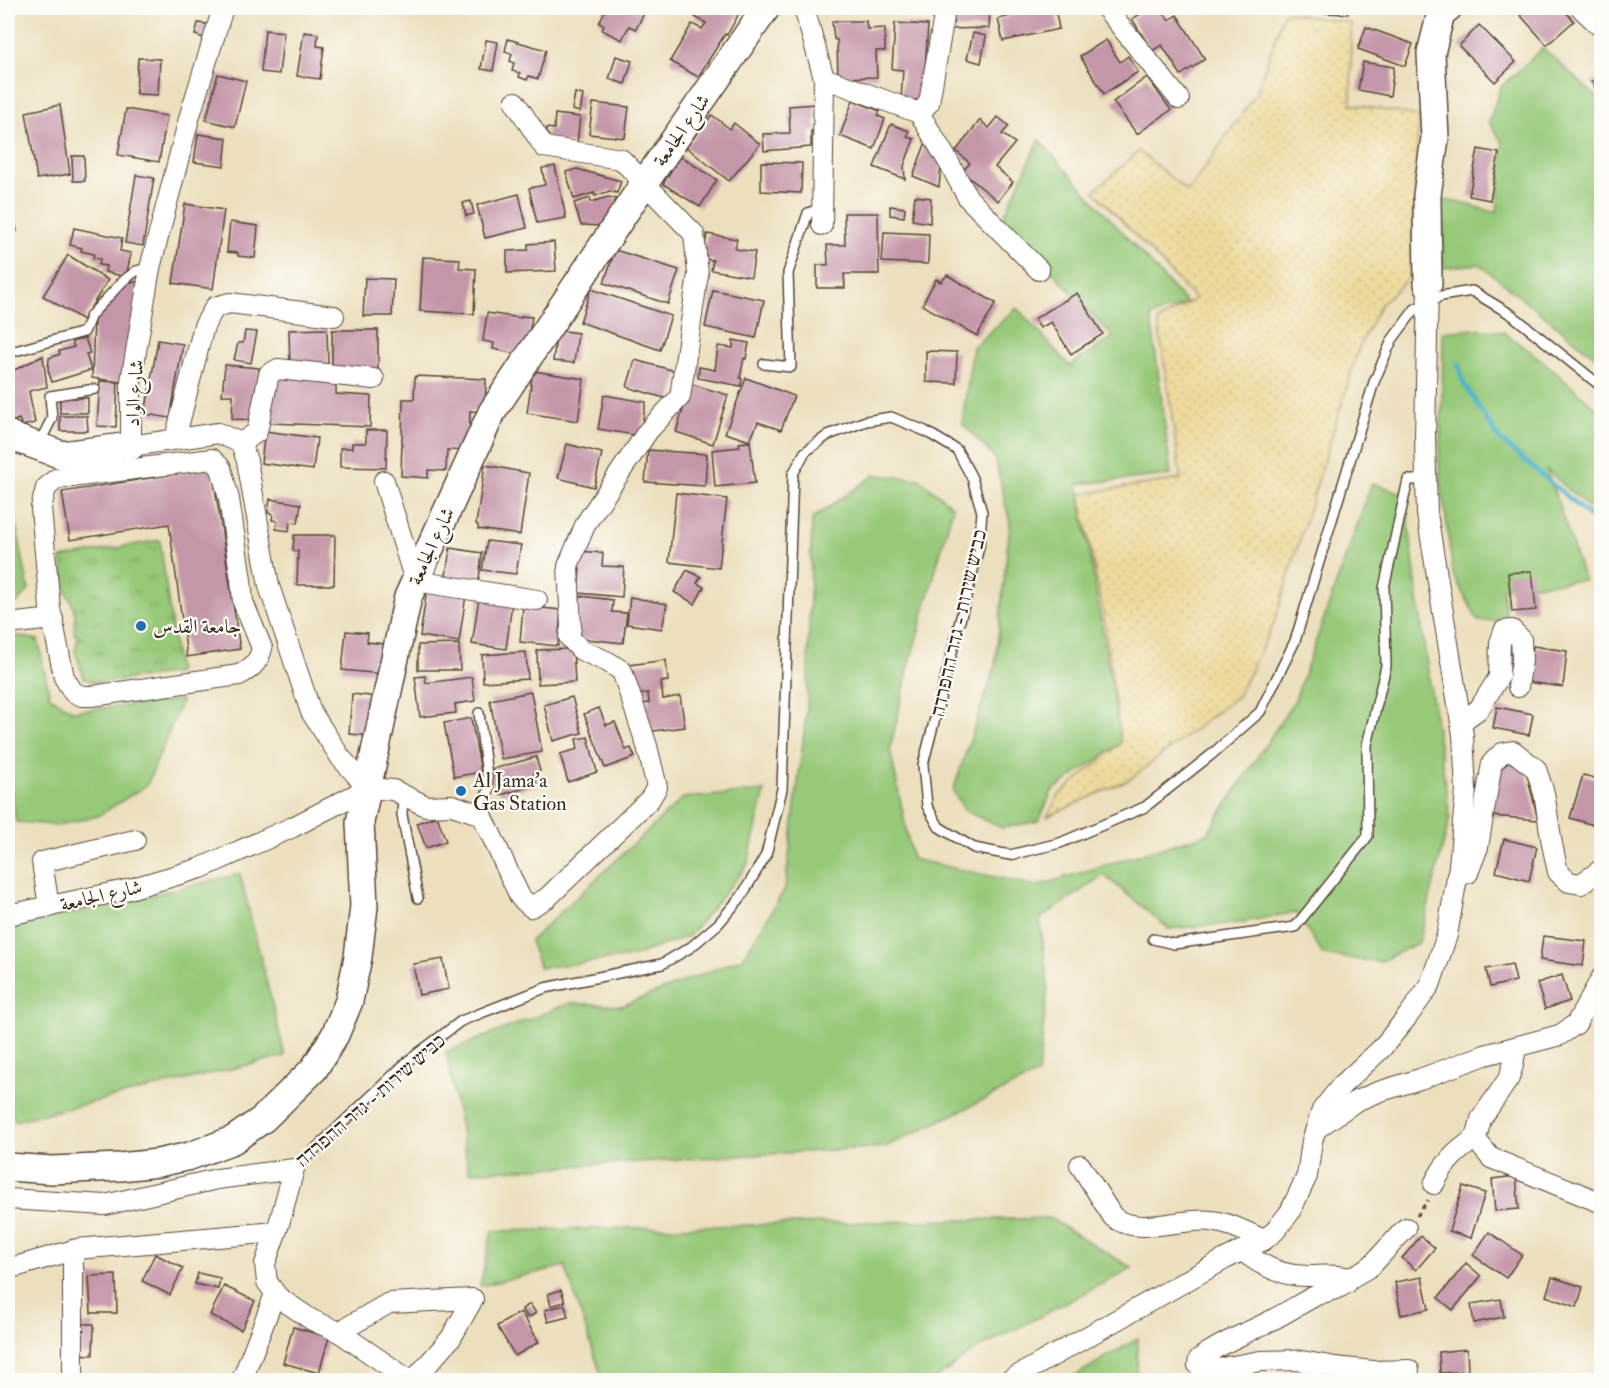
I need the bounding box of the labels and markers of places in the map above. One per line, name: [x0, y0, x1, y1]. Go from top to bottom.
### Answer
place label: جامعة القدس: [153, 614, 241, 639]
marker: جامعة القدس: [134, 619, 148, 633]
place label: Al Jama'a Gas Station: [472, 768, 567, 816]
marker: Al Jama'a Gas Station: [454, 784, 468, 798]

